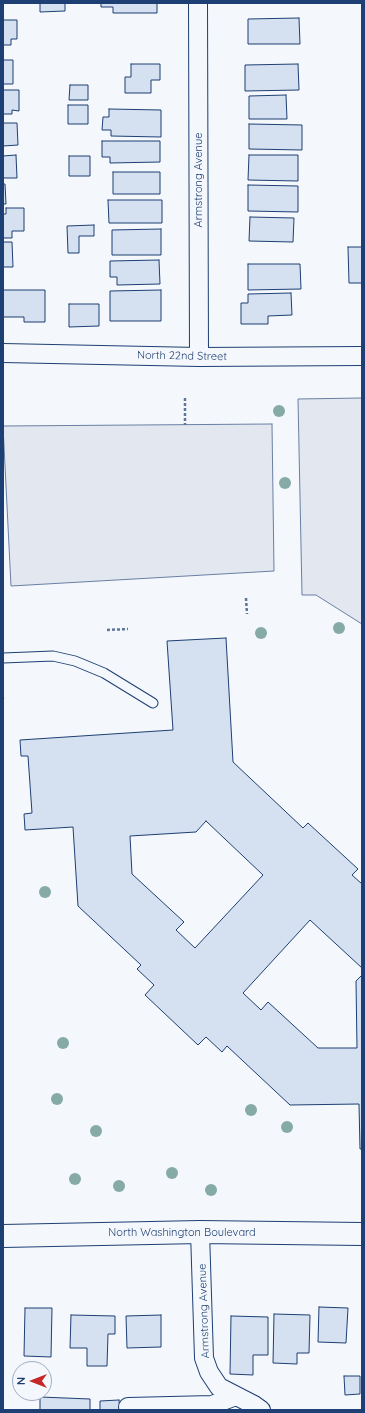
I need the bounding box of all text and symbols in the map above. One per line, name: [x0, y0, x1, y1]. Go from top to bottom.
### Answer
street label: Armstrong Avenue: [192, 133, 206, 227]
street label: North 22nd Street: [137, 349, 227, 363]
street label: North Washington Boulevard: [108, 1226, 256, 1240]
street label: Armstrong Avenue: [196, 1263, 212, 1359]
north arrow: [12, 1361, 52, 1401]
text: N: [14, 1377, 28, 1385]

